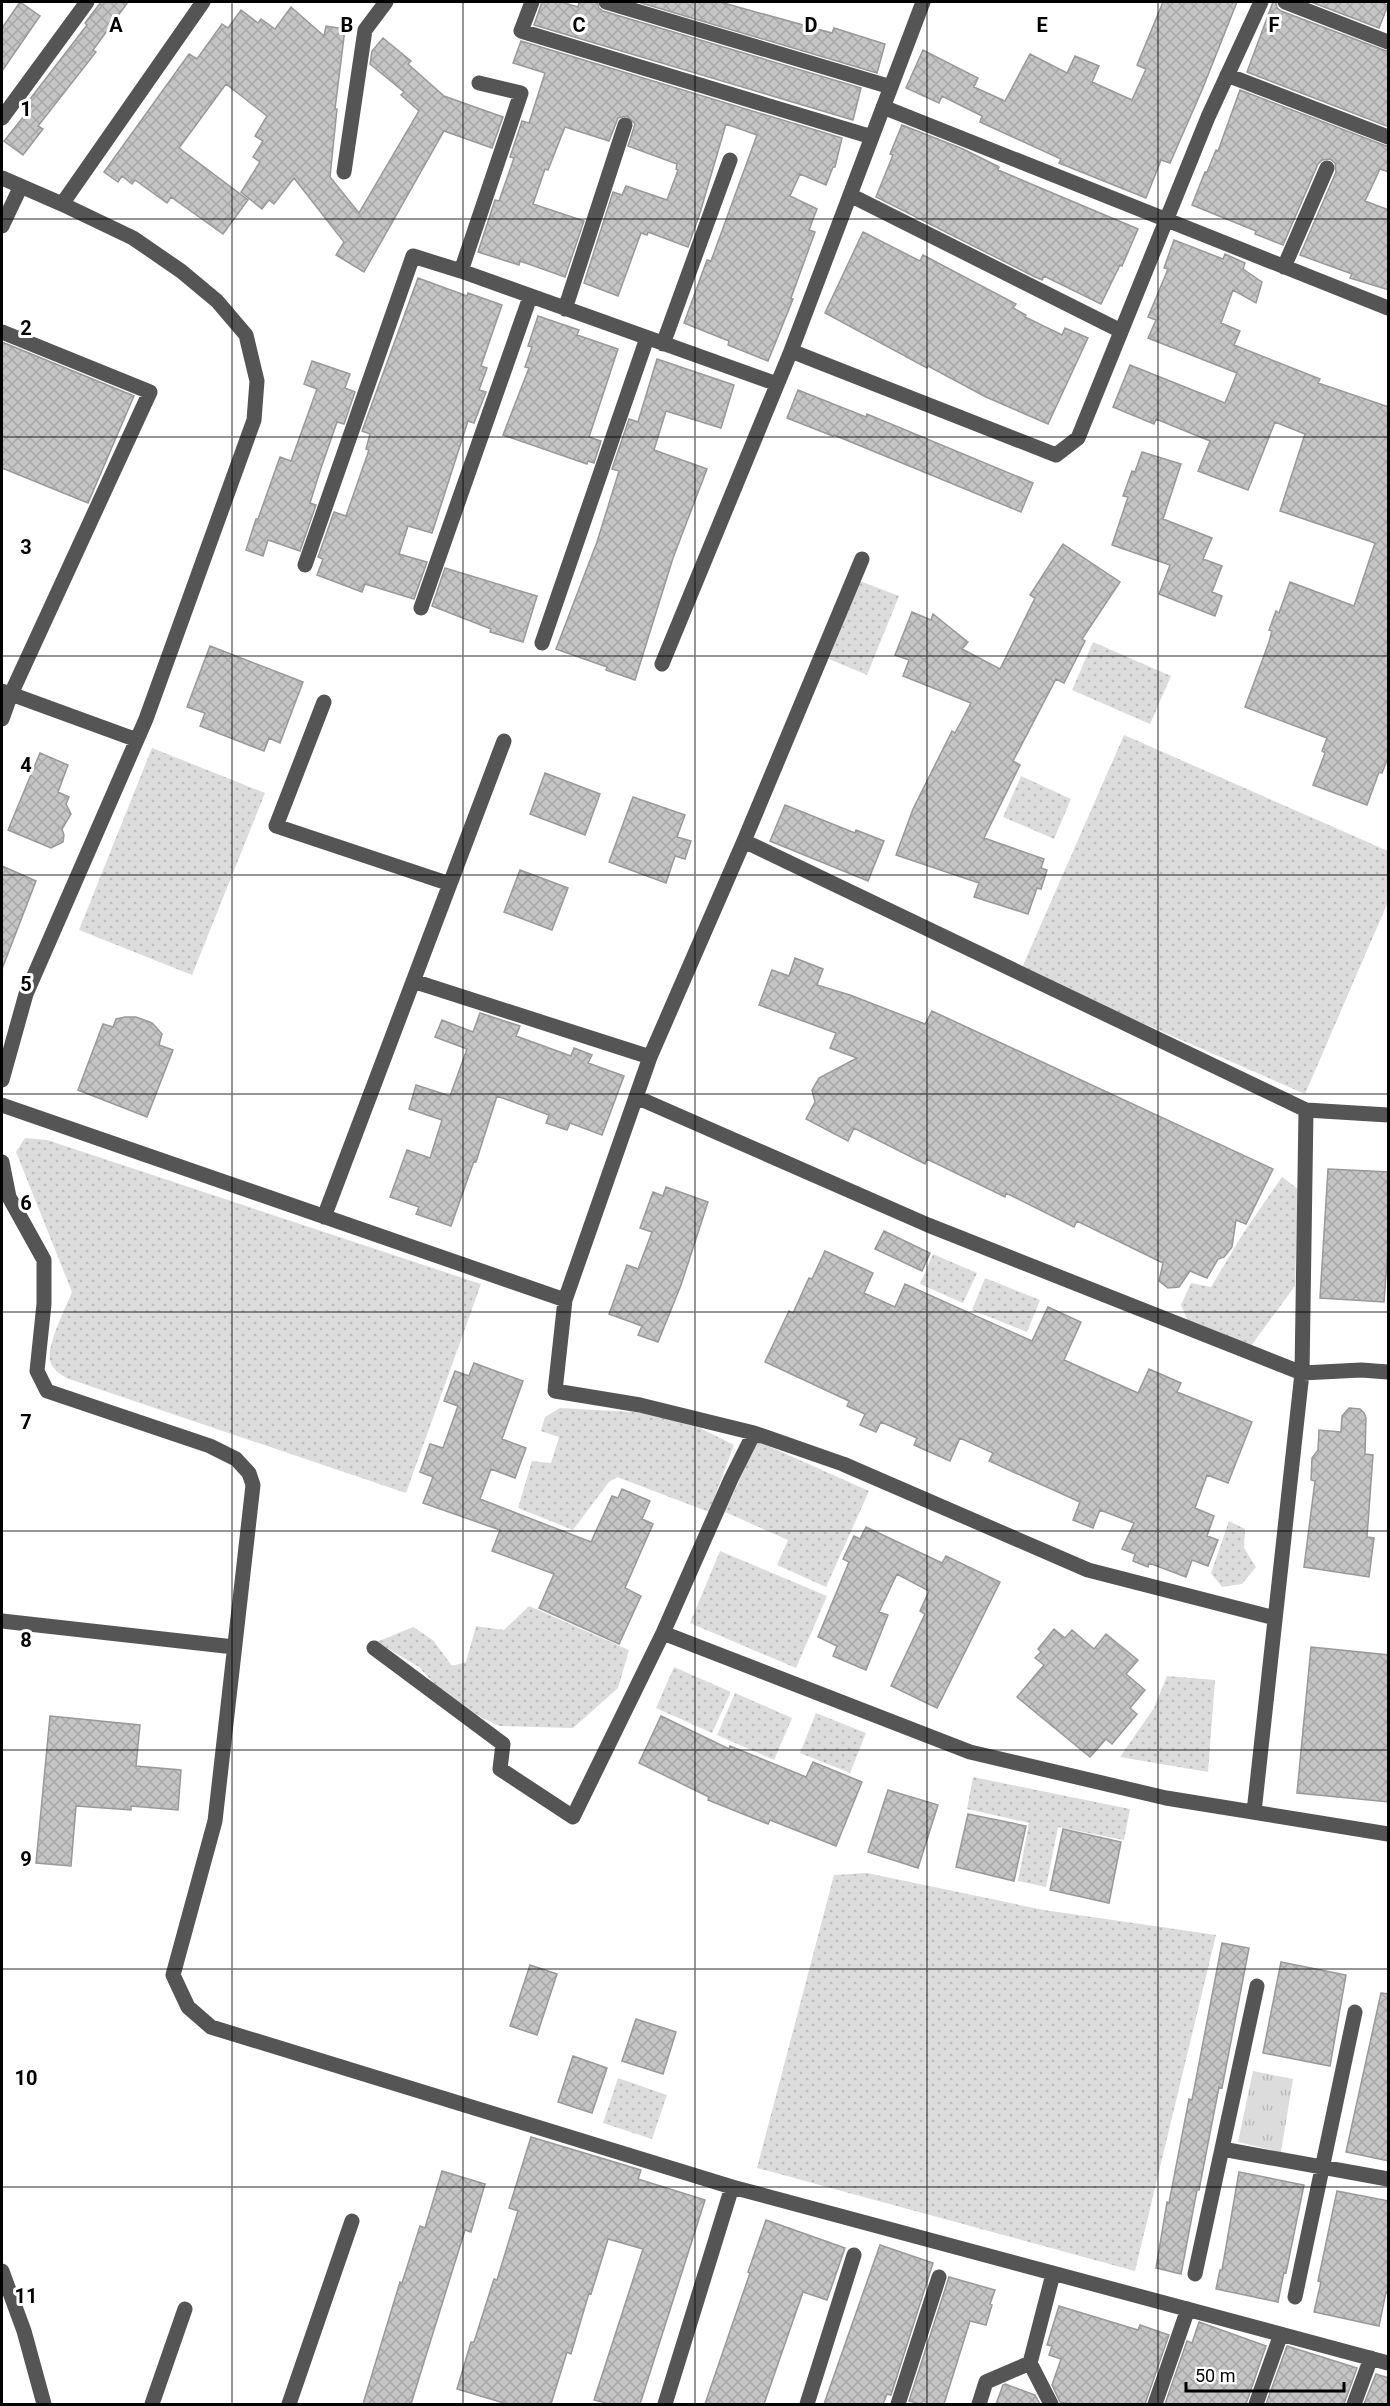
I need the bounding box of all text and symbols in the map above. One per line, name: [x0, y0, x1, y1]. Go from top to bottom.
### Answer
text: A: [109, 13, 123, 37]
text: B: [341, 13, 353, 37]
text: C: [572, 13, 586, 37]
text: D: [805, 13, 818, 37]
text: E: [1036, 13, 1048, 37]
text: F: [1269, 13, 1280, 37]
text: 1: [20, 97, 32, 121]
text: 2: [20, 316, 32, 340]
text: 3: [20, 535, 32, 559]
text: 4: [20, 753, 32, 777]
text: 5: [20, 972, 32, 996]
text: 6: [20, 1191, 32, 1215]
text: 7: [20, 1410, 32, 1434]
text: 8: [20, 1628, 32, 1652]
text: 9: [20, 1847, 32, 1871]
text: 10: [15, 2066, 37, 2090]
text: 11: [15, 2284, 37, 2308]
scale bar: [1186, 2355, 1344, 2393]
text: 50 m: [1195, 2365, 1235, 2386]

